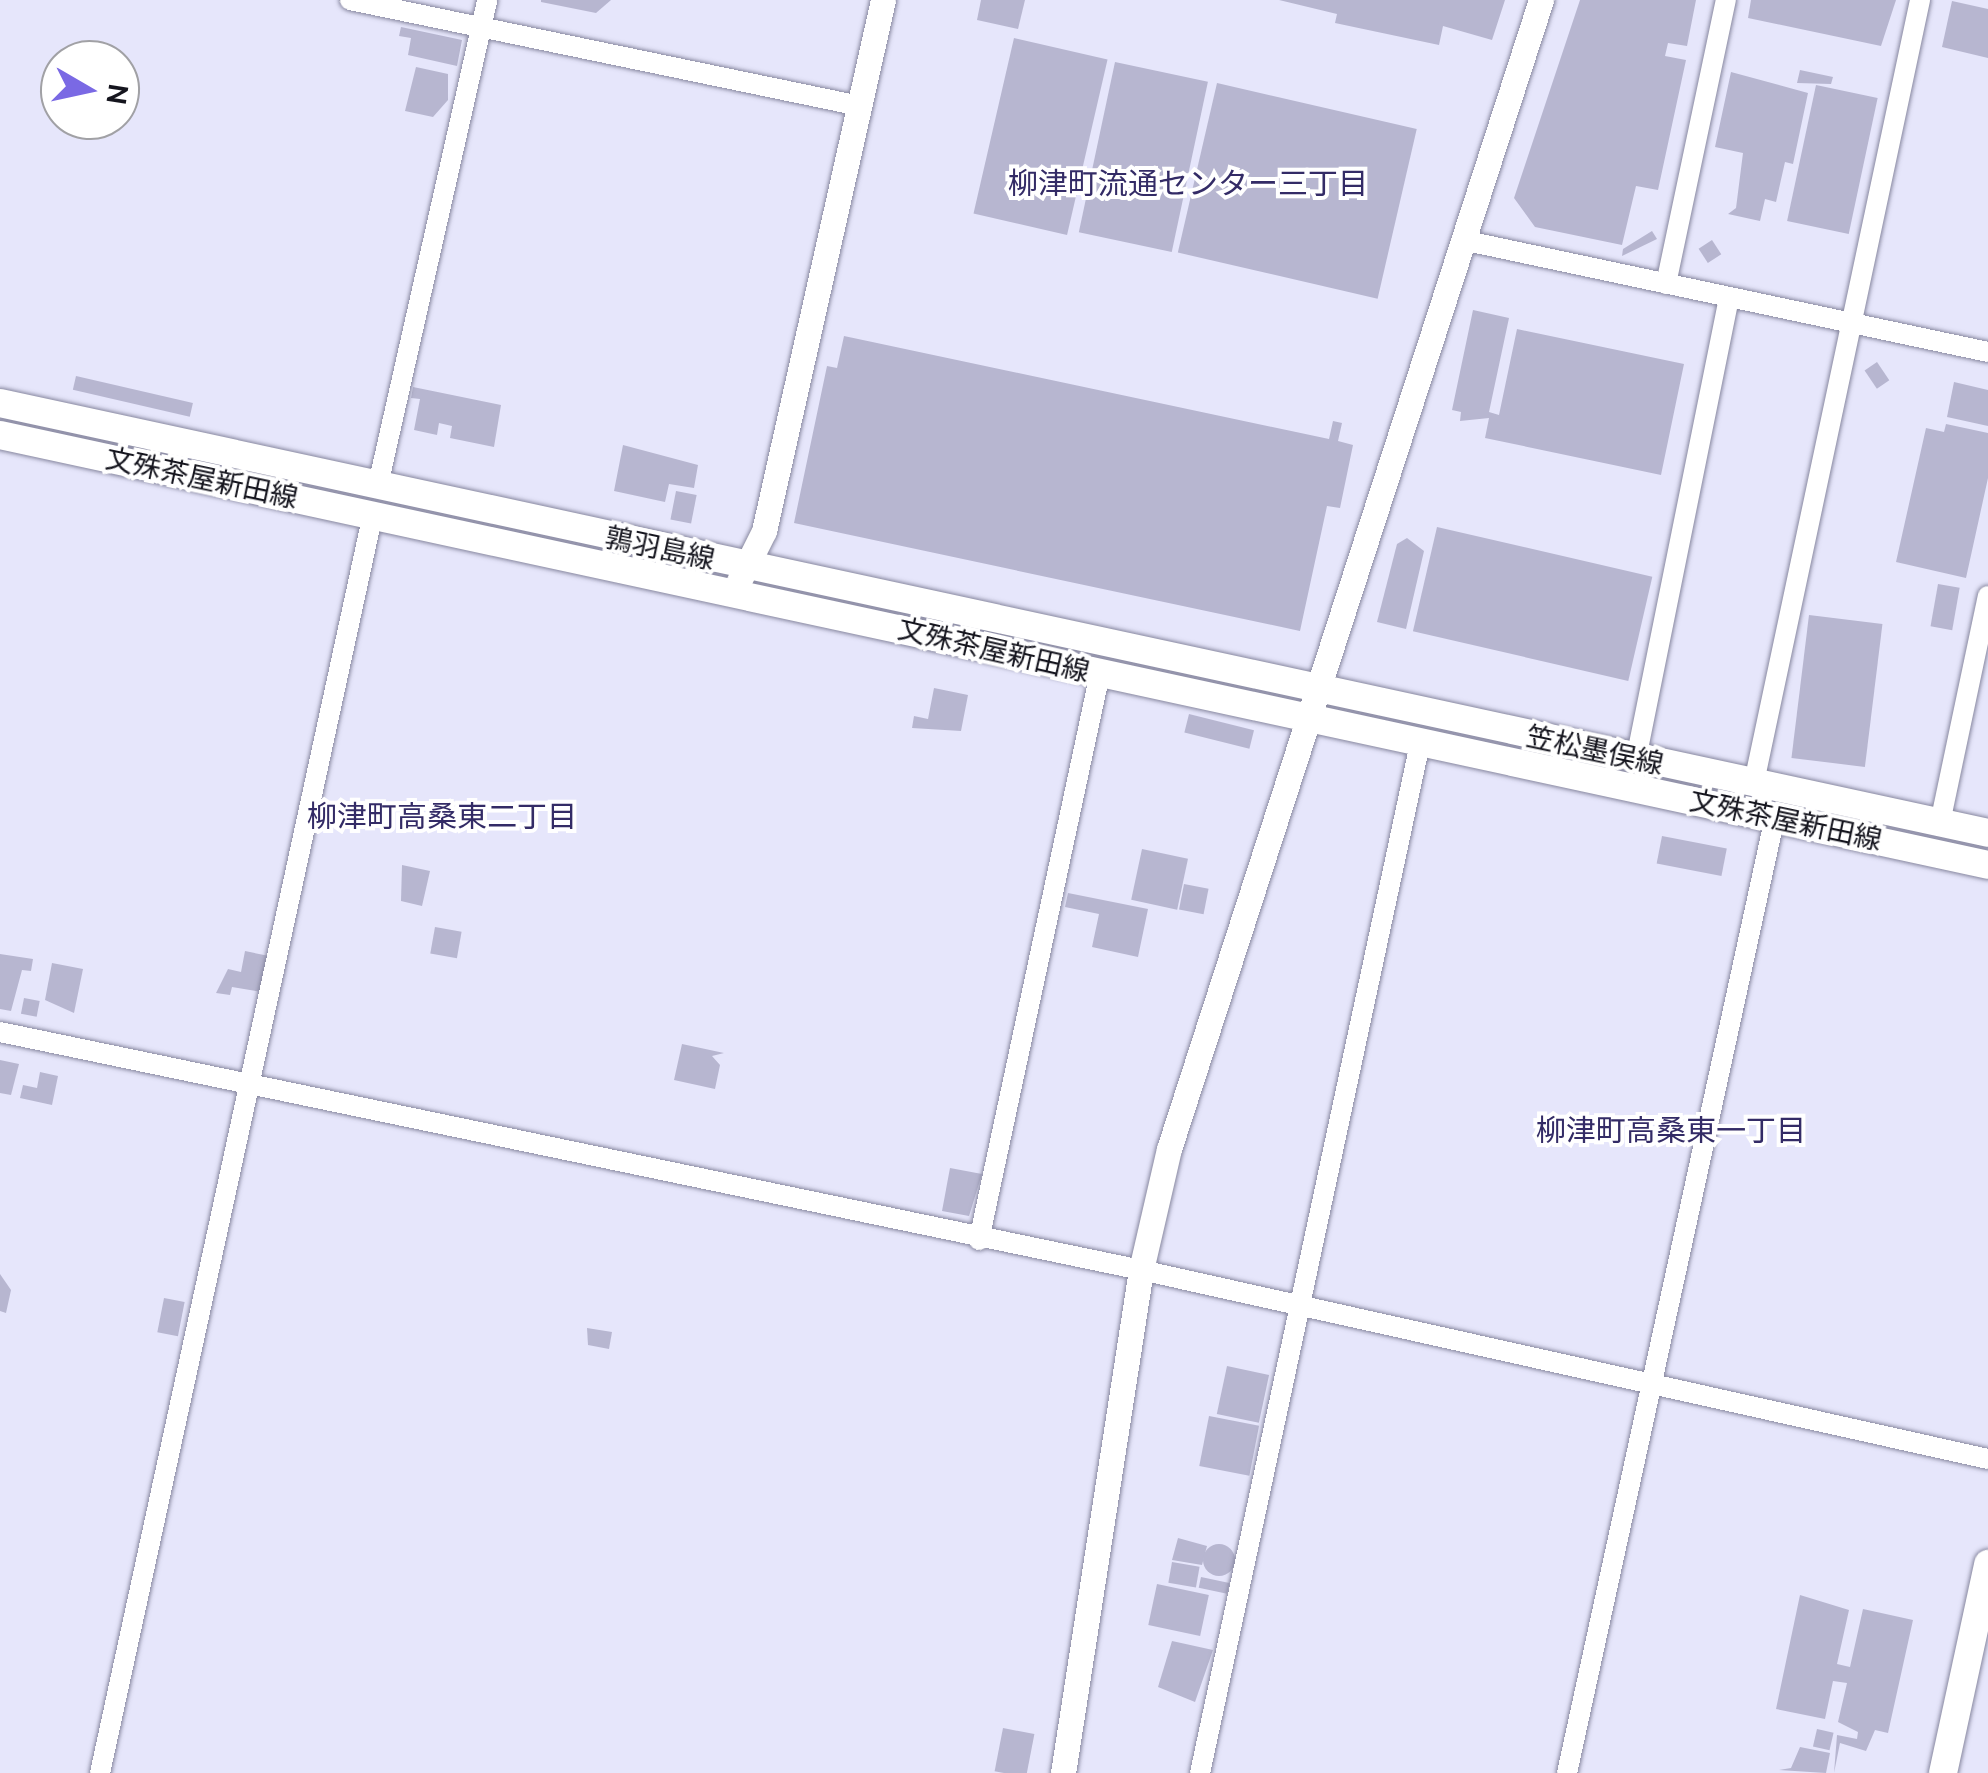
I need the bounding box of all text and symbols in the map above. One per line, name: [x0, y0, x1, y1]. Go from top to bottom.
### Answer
north arrow: [40, 40, 140, 140]
text: N: [101, 82, 135, 107]
district label: 柳津町流通センター三丁目: [1008, 165, 1368, 201]
street label: 文殊茶屋新田線: [103, 441, 301, 515]
street label: 鶉羽島線: [602, 520, 718, 576]
street label: 文殊茶屋新田線: [895, 612, 1093, 688]
street label: 笠松墨俣線: [1523, 719, 1667, 781]
street label: 文殊茶屋新田線: [1687, 783, 1885, 857]
district label: 柳津町高桑東二丁目: [307, 798, 577, 834]
district label: 柳津町高桑東一丁目: [1536, 1112, 1806, 1148]

